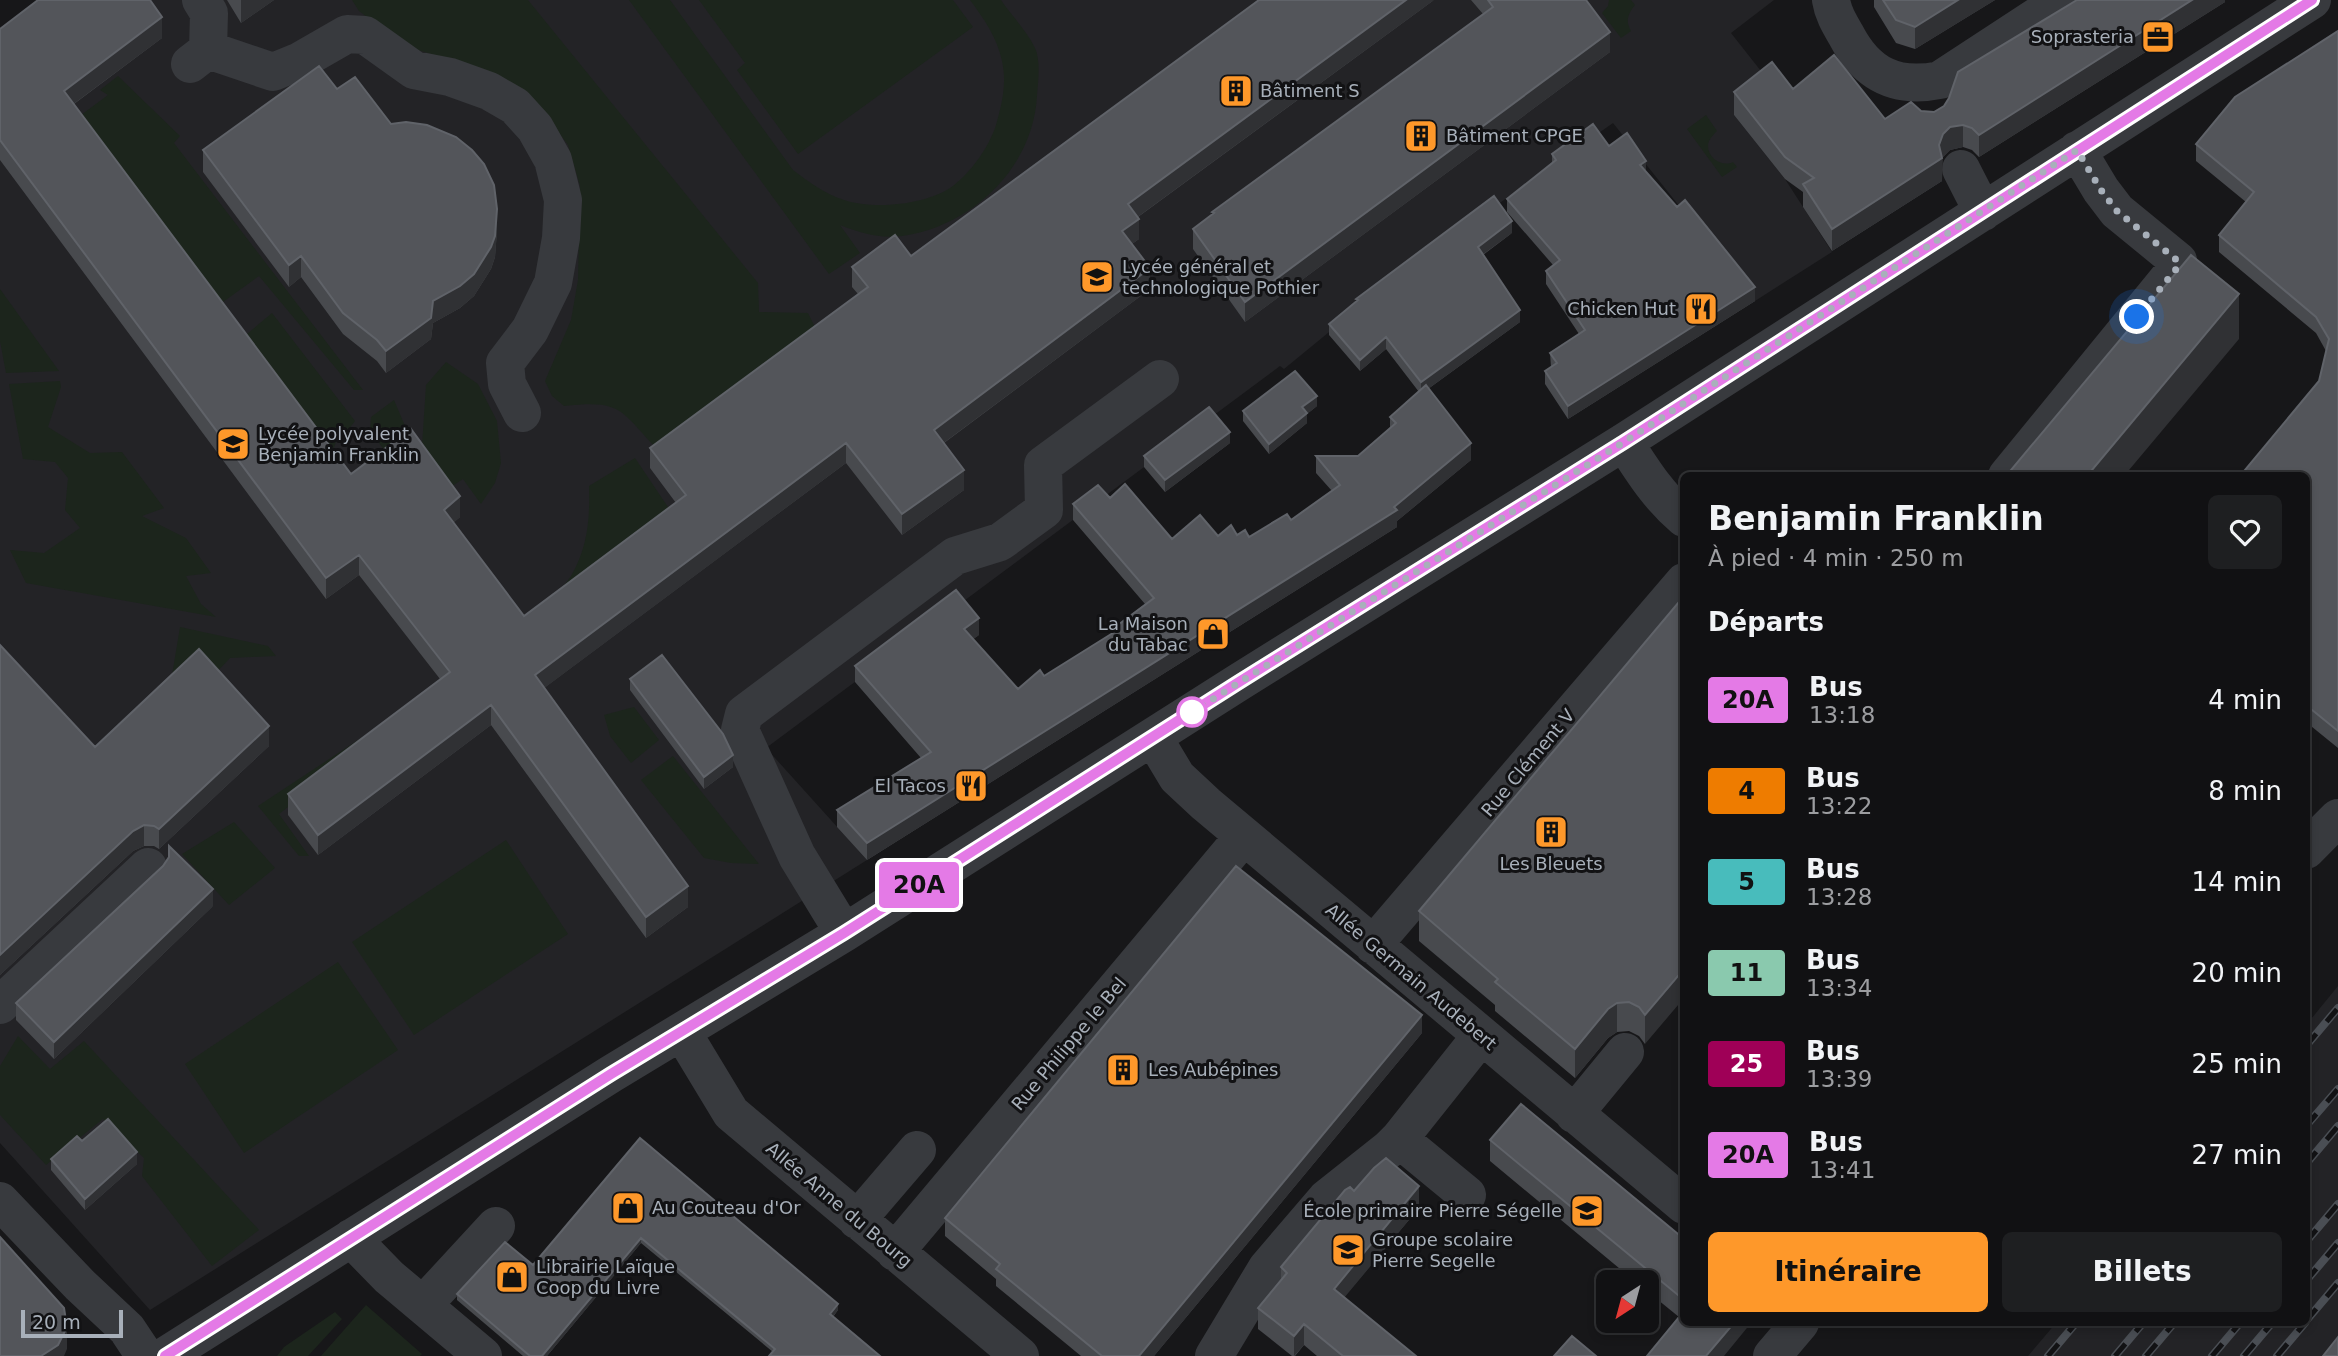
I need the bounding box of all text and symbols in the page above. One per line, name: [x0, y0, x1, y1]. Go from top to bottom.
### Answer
office icon: Soprasteria: [2139, 18, 2177, 56]
place label: Soprasteria: [2031, 26, 2134, 47]
building icon: Bâtiment S: [1217, 72, 1255, 110]
place label: Bâtiment S: [1260, 80, 1360, 101]
building icon: Bâtiment CPGE: [1402, 117, 1440, 155]
place label: Bâtiment CPGE: [1446, 125, 1583, 146]
place label: Lycée général et technologique Pothier: [1122, 256, 1320, 298]
school or university icon: Lycée général et technologique Pothier: [1078, 258, 1116, 296]
restaurant icon: Chicken Hut: [1682, 290, 1720, 328]
place label: Chicken Hut: [1567, 298, 1676, 319]
your location: [2119, 299, 2154, 334]
place label: Lycée polyvalent Benjamin Franklin: [258, 423, 419, 465]
school or university icon: Lycée polyvalent Benjamin Franklin: [214, 425, 252, 463]
button: heart: [2208, 495, 2282, 569]
text: Benjamin Franklin: [1708, 499, 2044, 538]
text: À pied · 4 min · 250 m: [1708, 545, 1964, 571]
text: Départs: [1708, 607, 1824, 637]
place label: La Maison du Tabac: [1098, 613, 1188, 655]
shop icon: La Maison du Tabac: [1194, 615, 1232, 653]
text: Bus: [1809, 672, 1863, 702]
text: 4 min: [2208, 685, 2282, 715]
text: 20A: [1722, 686, 1774, 714]
unlabelled marker: [1177, 697, 1207, 727]
text: 13:18: [1809, 702, 1875, 728]
street label: Rue Clément V: [1477, 704, 1579, 821]
text: Bus: [1806, 763, 1860, 793]
restaurant icon: El Tacos: [952, 767, 990, 805]
place label: El Tacos: [875, 775, 946, 796]
text: 8 min: [2208, 776, 2282, 806]
text: 4: [1738, 777, 1755, 805]
text: 13:22: [1806, 793, 1872, 819]
building icon: Les Bleuets: [1532, 813, 1570, 851]
place label: Les Bleuets: [1499, 853, 1603, 874]
text: Bus: [1806, 854, 1860, 884]
line badge: 20A: [879, 862, 959, 908]
text: 14 min: [2192, 867, 2282, 897]
text: 5: [1738, 868, 1755, 896]
text: 20A: [893, 871, 945, 899]
text: 13:28: [1806, 884, 1872, 910]
street label: Allée Germain Audebert: [1322, 899, 1501, 1054]
text: Bus: [1806, 945, 1860, 975]
text: 20 min: [2192, 958, 2282, 988]
text: 11: [1730, 959, 1763, 987]
street label: Rue Philippe le Bel: [1007, 973, 1130, 1114]
text: 13:34: [1806, 975, 1872, 1001]
text: Bus: [1806, 1036, 1860, 1066]
text: 25 min: [2192, 1049, 2282, 1079]
text: 25: [1730, 1050, 1763, 1078]
building icon: Les Aubépines: [1104, 1051, 1142, 1089]
place label: Les Aubépines: [1148, 1059, 1278, 1080]
text: 13:39: [1806, 1066, 1872, 1092]
text: Bus: [1809, 1127, 1863, 1157]
street label: Allée Anne du Bourg: [762, 1137, 917, 1272]
text: 27 min: [2192, 1140, 2282, 1170]
text: 20A: [1722, 1141, 1774, 1169]
text: 13:41: [1809, 1157, 1875, 1183]
shop icon: Au Couteau d'Or: [609, 1189, 647, 1227]
school or university icon: École primaire Pierre Ségelle: [1568, 1192, 1606, 1230]
place label: Au Couteau d'Or: [652, 1197, 801, 1218]
place label: École primaire Pierre Ségelle: [1303, 1200, 1562, 1221]
place label: Groupe scolaire Pierre Segelle: [1372, 1229, 1513, 1271]
school or university icon: Groupe scolaire Pierre Segelle: [1329, 1231, 1367, 1269]
button: Itinéraire: [1708, 1232, 1988, 1312]
button: Billets: [2002, 1232, 2282, 1312]
place label: Librairie Laïque Coop du Livre: [536, 1256, 675, 1298]
shop icon: Librairie Laïque Coop du Livre: [493, 1258, 531, 1296]
north arrow: [1596, 1270, 1659, 1334]
map controls: [1596, 1270, 1659, 1333]
scale bar: [21, 1307, 122, 1339]
text: 20 m: [32, 1311, 81, 1333]

